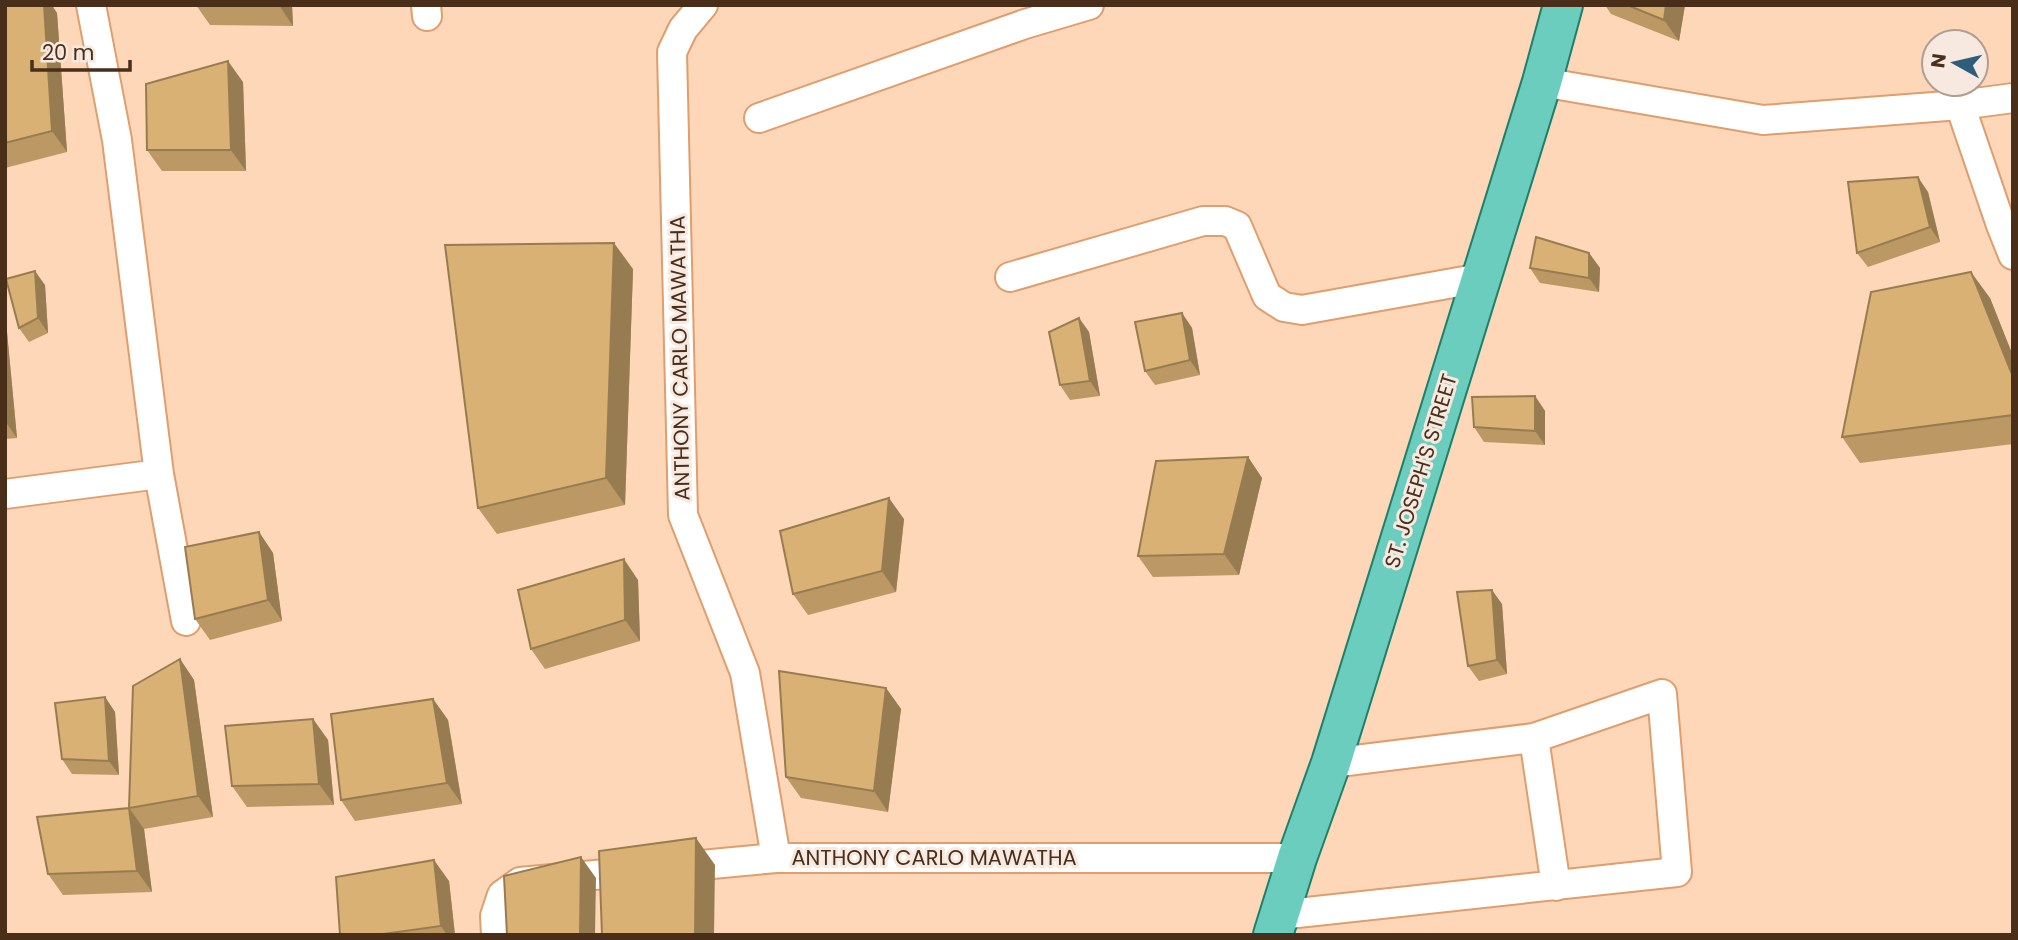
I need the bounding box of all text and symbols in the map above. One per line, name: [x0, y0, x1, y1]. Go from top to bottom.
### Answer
scale bar: [32, 28, 130, 72]
north arrow: [1920, 28, 1990, 98]
text: 20 m: [42, 38, 95, 67]
text: N: [1924, 52, 1953, 70]
street label: ANTHONY CARLO MAWATHA: [663, 215, 696, 501]
street label: ST. JOSEPH'S STREET: [1377, 370, 1464, 572]
street label: ANTHONY CARLO MAWATHA: [791, 843, 1077, 872]

